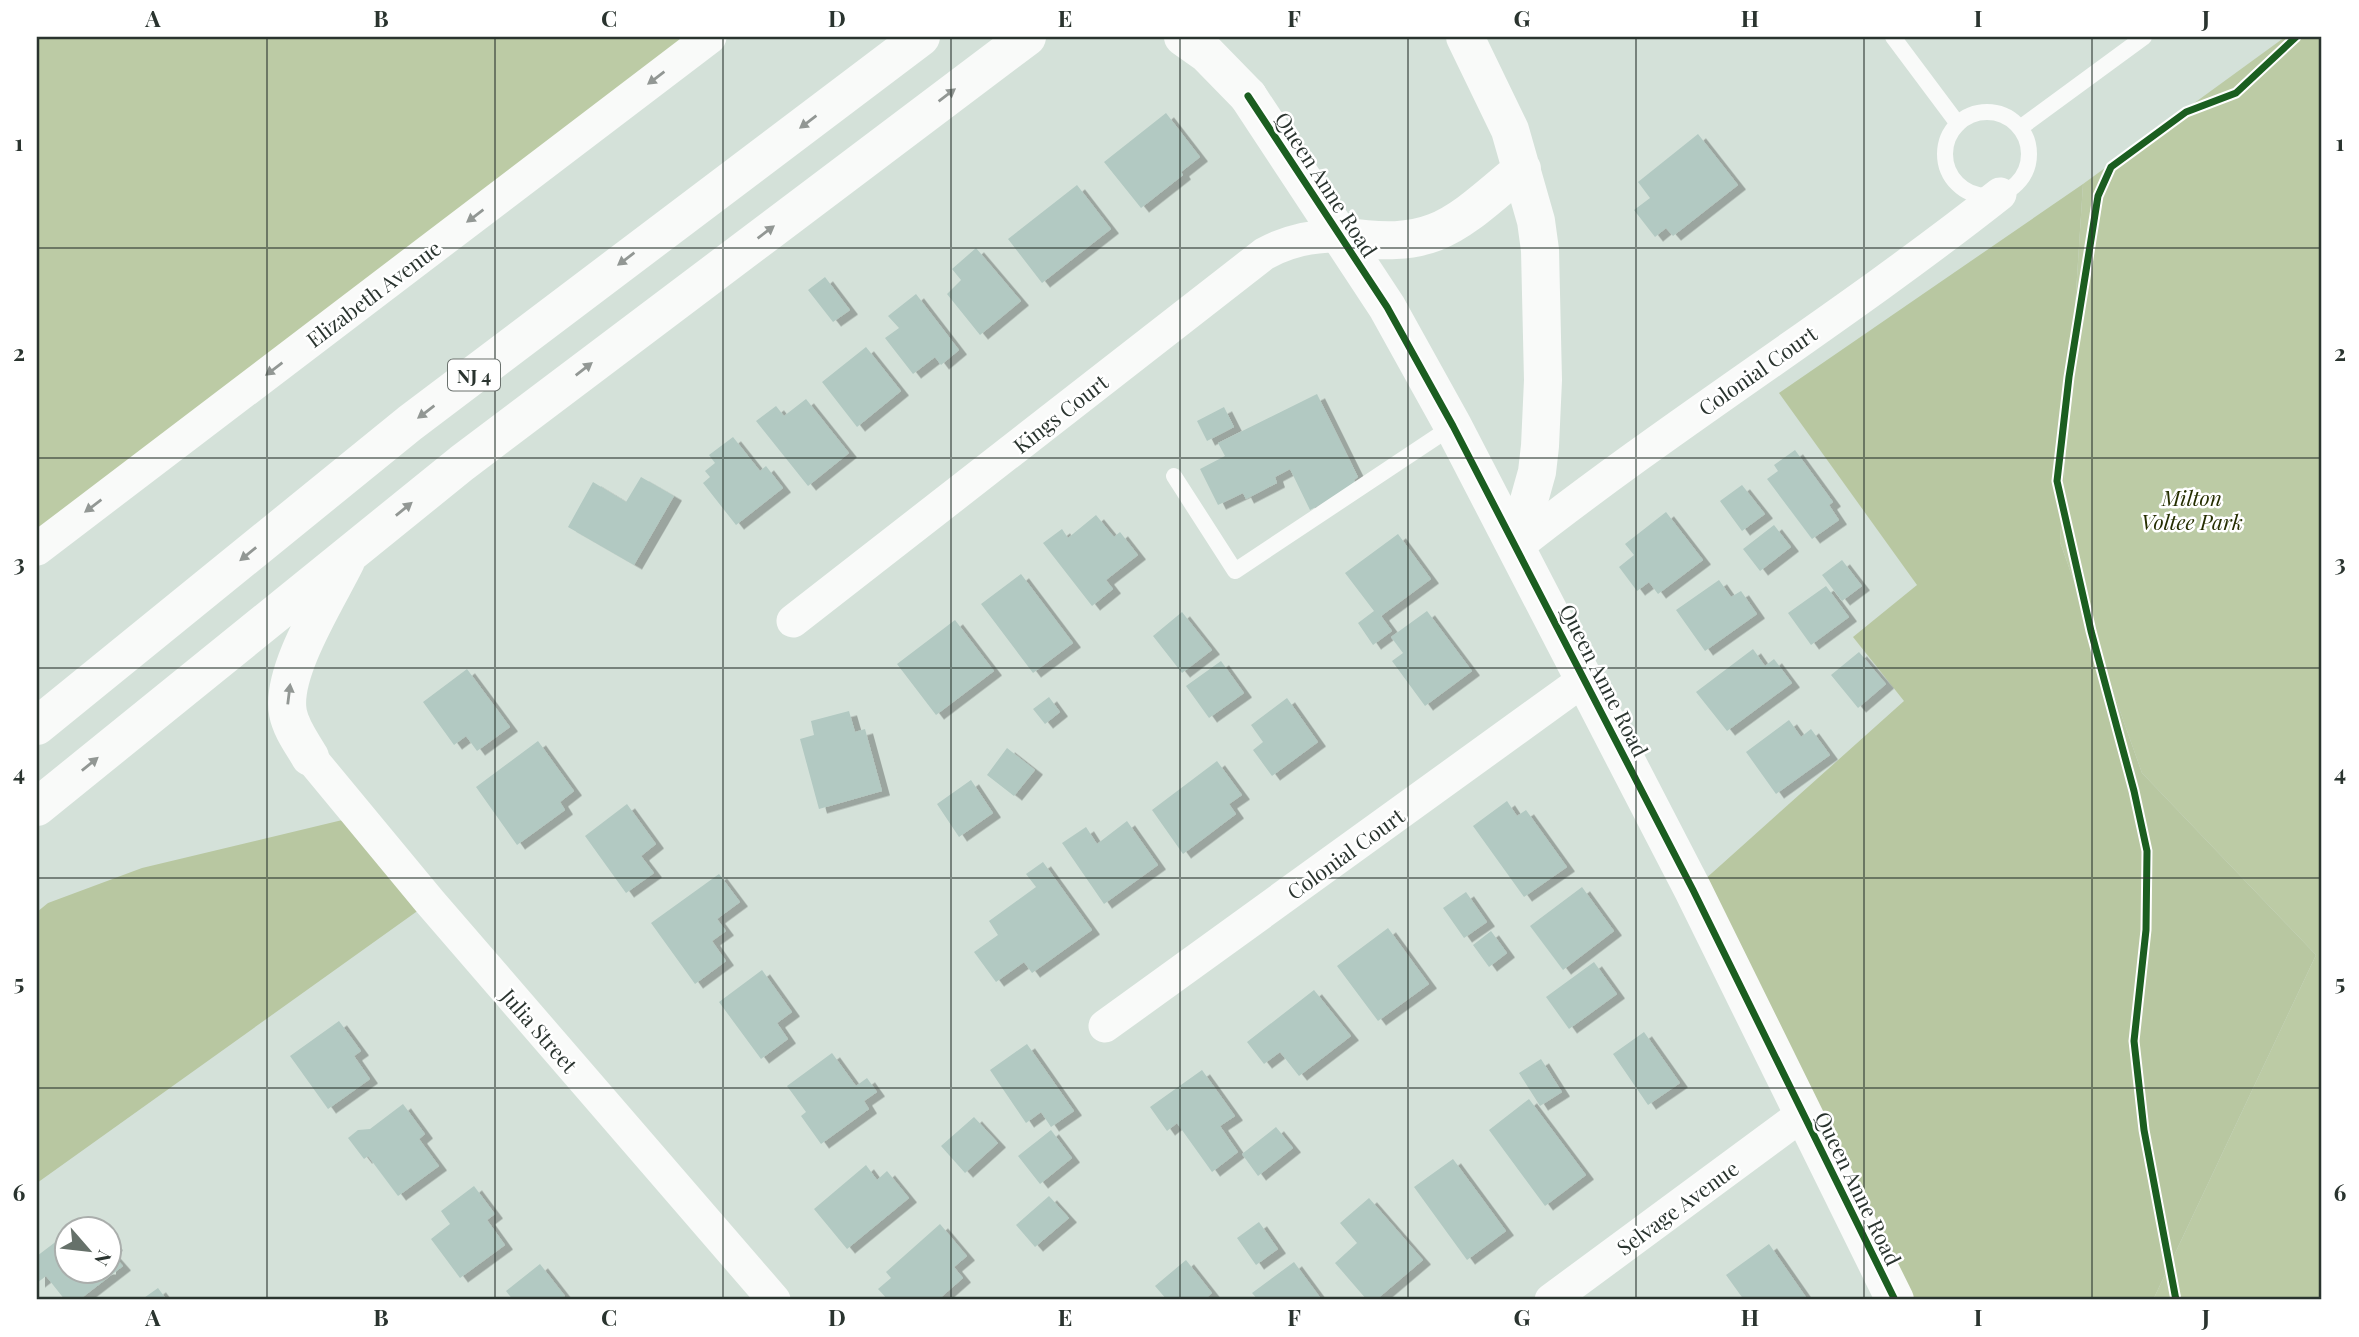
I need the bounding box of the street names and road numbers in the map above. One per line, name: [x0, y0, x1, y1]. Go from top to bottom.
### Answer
street label: Queen Anne Road: [1270, 106, 1384, 262]
street label: Elizabeth Avenue: [300, 233, 446, 353]
street label: Colonial Court: [1692, 319, 1822, 421]
road number: NJ 4: [448, 360, 500, 390]
street label: Kings Court: [1007, 367, 1113, 459]
street label: Queen Anne Road: [1554, 599, 1656, 761]
street label: Colonial Court: [1281, 801, 1410, 905]
street label: Julia Street: [495, 981, 585, 1078]
street label: Queen Anne Road: [1810, 1106, 1908, 1270]
street label: Selvage Avenue: [1611, 1153, 1743, 1261]

